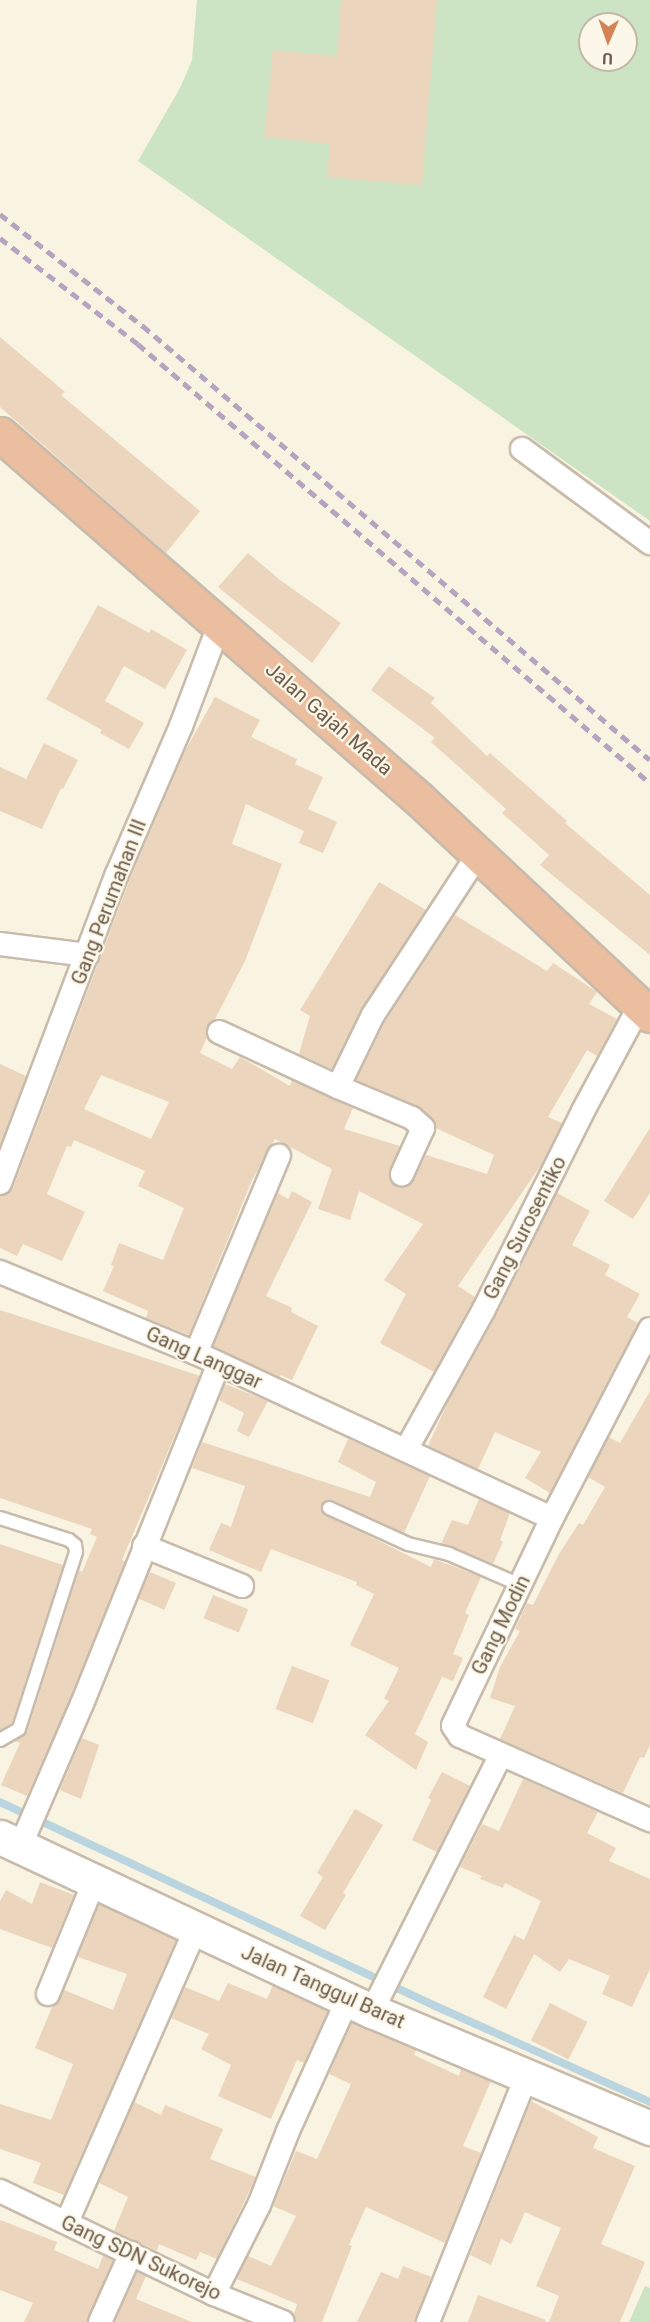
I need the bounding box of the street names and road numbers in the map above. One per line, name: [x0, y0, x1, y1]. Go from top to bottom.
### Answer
street label: Jalan Gajah Mada: [261, 657, 397, 781]
street label: Gang Perumahan III: [66, 816, 152, 988]
street label: Gang Surosentiko: [479, 1152, 571, 1304]
street label: Gang Langgar: [142, 1322, 266, 1394]
street label: Gang Modin: [467, 1571, 535, 1679]
street label: Jalan Tanggul Barat: [237, 1940, 409, 2034]
street label: Gang SDN Sukorejo: [57, 2210, 225, 2306]

